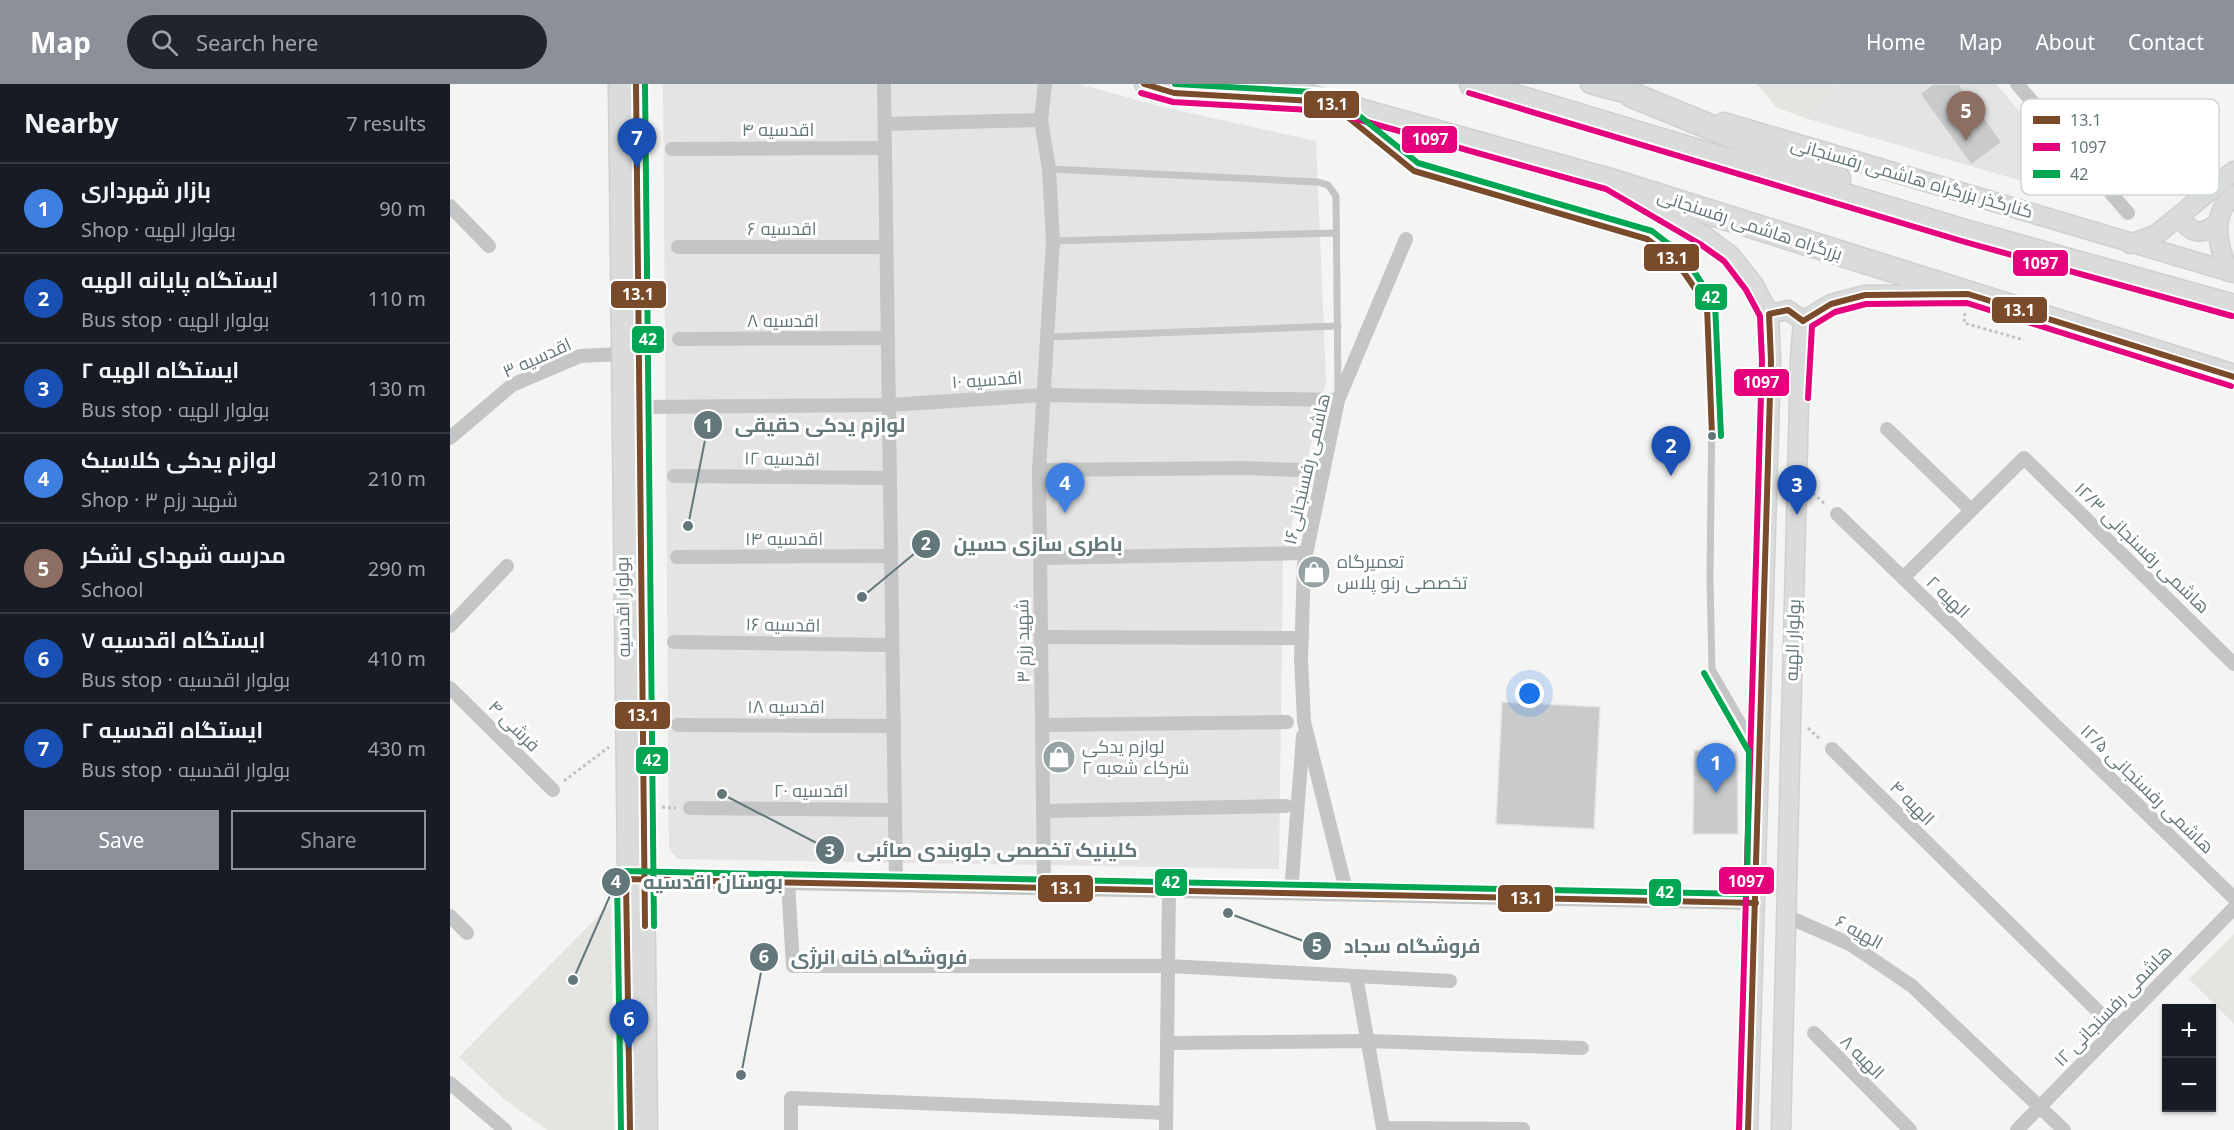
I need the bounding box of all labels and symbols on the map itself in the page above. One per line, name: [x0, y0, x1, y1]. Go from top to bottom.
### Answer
line badge: 13.1: [1303, 90, 1360, 119]
pin: 5: [1946, 92, 1986, 141]
text: 13.1: [1316, 93, 1348, 115]
legend: [2021, 99, 2219, 195]
text: 13.1: [2070, 109, 2102, 131]
street label: اقدسیه ۴: [742, 117, 814, 141]
pin: 7: [618, 118, 657, 168]
line badge: 1097: [1401, 125, 1458, 154]
text: 1097: [1412, 128, 1448, 150]
street label: کنارگذر بزرگراه هاشمی رفسنجانی: [1788, 131, 2036, 223]
text: 1097: [2070, 136, 2107, 158]
text: 42: [2070, 163, 2088, 185]
street label: بزرگراه هاشمی رفسنجانی: [1655, 183, 1846, 265]
street label: اقدسیه ۶: [747, 216, 817, 240]
line badge: 13.1: [1643, 243, 1700, 272]
text: 13.1: [1656, 247, 1688, 269]
line badge: 1097: [2012, 249, 2069, 277]
text: 1097: [2022, 252, 2058, 274]
line badge: 13.1: [610, 280, 667, 309]
text: 13.1: [622, 283, 654, 305]
line badge: 42: [1694, 283, 1728, 311]
text: 42: [1702, 286, 1720, 308]
line badge: 13.1: [1991, 296, 2048, 324]
text: 13.1: [2003, 299, 2035, 321]
street label: اقدسیه ۸: [747, 308, 819, 332]
line badge: 42: [631, 325, 665, 354]
text: 42: [639, 328, 657, 350]
street label: اقدسیه ۳: [498, 331, 575, 383]
street label: اقدسیه ۱۰: [951, 365, 1023, 393]
line badge: 1097: [1733, 368, 1790, 397]
text: 1097: [1743, 371, 1779, 393]
street label: هاشمی رفسنجانی۱۶: [1277, 391, 1335, 547]
callout: لوازم یدکی حقیقی: [693, 406, 918, 444]
text: لوازم یدکی حقیقی: [735, 411, 905, 439]
text: 1: [703, 413, 713, 437]
pin: 2: [1652, 426, 1690, 476]
unlabelled marker: [1706, 430, 1718, 442]
street label: اقدسیه ۱۲: [744, 445, 820, 471]
pin: 4: [1046, 464, 1084, 513]
pin: 3: [1778, 466, 1816, 515]
street label: هاشمی رفسنجانی ۱۲/۳: [2070, 476, 2215, 618]
callout: باطری سازی حسین: [911, 525, 1134, 563]
street label: اقدسیه ۱۴: [745, 526, 823, 550]
text: باطری سازی حسین: [953, 530, 1123, 557]
text: 2: [921, 531, 931, 555]
place label: تعمیرگاه تخصصی رنو پلاس: [1337, 549, 1467, 595]
shop icon: تعمیرگاه تخصصی رنو پلاس: [1296, 554, 1332, 590]
street label: بولوار اقدسیه: [609, 556, 635, 658]
street label: الهیه ۲: [1922, 570, 1976, 623]
street label: بولوار الهیه: [1779, 598, 1805, 681]
street label: شهید رزم ۳: [1009, 599, 1036, 683]
street label: اقدسیه ۱۶: [745, 611, 821, 637]
your location: [1515, 679, 1544, 708]
street label: فرشی ۴: [484, 694, 546, 756]
street label: اقدسیه ۱۸: [747, 694, 825, 718]
line badge: 13.1: [614, 701, 671, 730]
text: 13.1: [627, 704, 659, 726]
street label: هاشمی رفسنجانی ۱۲/۵: [2076, 718, 2220, 858]
place label: لوازم یدکی شرکاء شعبه ۲: [1082, 734, 1189, 779]
shop icon: لوازم یدکی شرکاء شعبه ۲: [1041, 739, 1077, 775]
pin: 1: [1696, 744, 1736, 793]
line badge: 42: [635, 746, 669, 775]
text: 42: [643, 749, 661, 771]
street label: الهیه ۴: [1885, 775, 1940, 830]
street label: اقدسیه ۲۰: [774, 778, 848, 802]
callout: کلینیک تخصصی جلوبندی صائبی: [815, 831, 1150, 869]
text: کلینیک تخصصی جلوبندی صائبی: [857, 836, 1137, 863]
text: 3: [825, 838, 835, 862]
callout: بوستان اقدسیه: [601, 863, 795, 901]
line badge: 1097: [1718, 866, 1775, 895]
text: بوستان اقدسیه: [643, 868, 783, 895]
line badge: 42: [1154, 868, 1188, 897]
text: 4: [611, 869, 621, 893]
text: 1097: [1728, 870, 1764, 892]
text: 42: [1162, 871, 1180, 893]
line badge: 13.1: [1037, 874, 1094, 903]
text: 13.1: [1050, 877, 1082, 899]
line badge: 42: [1648, 878, 1682, 907]
text: 42: [1656, 881, 1674, 903]
line badge: 13.1: [1497, 884, 1554, 913]
text: 13.1: [1510, 887, 1542, 909]
street label: الهیه ۶: [1832, 908, 1887, 954]
callout: فروشگاه سجاد: [1302, 927, 1492, 965]
text: فروشگاه سجاد: [1344, 932, 1480, 959]
text: 5: [1312, 933, 1322, 957]
callout: فروشگاه خانه انرژی: [749, 938, 979, 976]
street label: هاشمی رفسنجانی ۱۲: [2048, 939, 2177, 1071]
text: فروشگاه خانه انرژی: [791, 943, 967, 970]
text: 6: [759, 944, 769, 968]
pin: 6: [610, 1000, 648, 1049]
street label: الهیه ۸: [1835, 1029, 1890, 1084]

